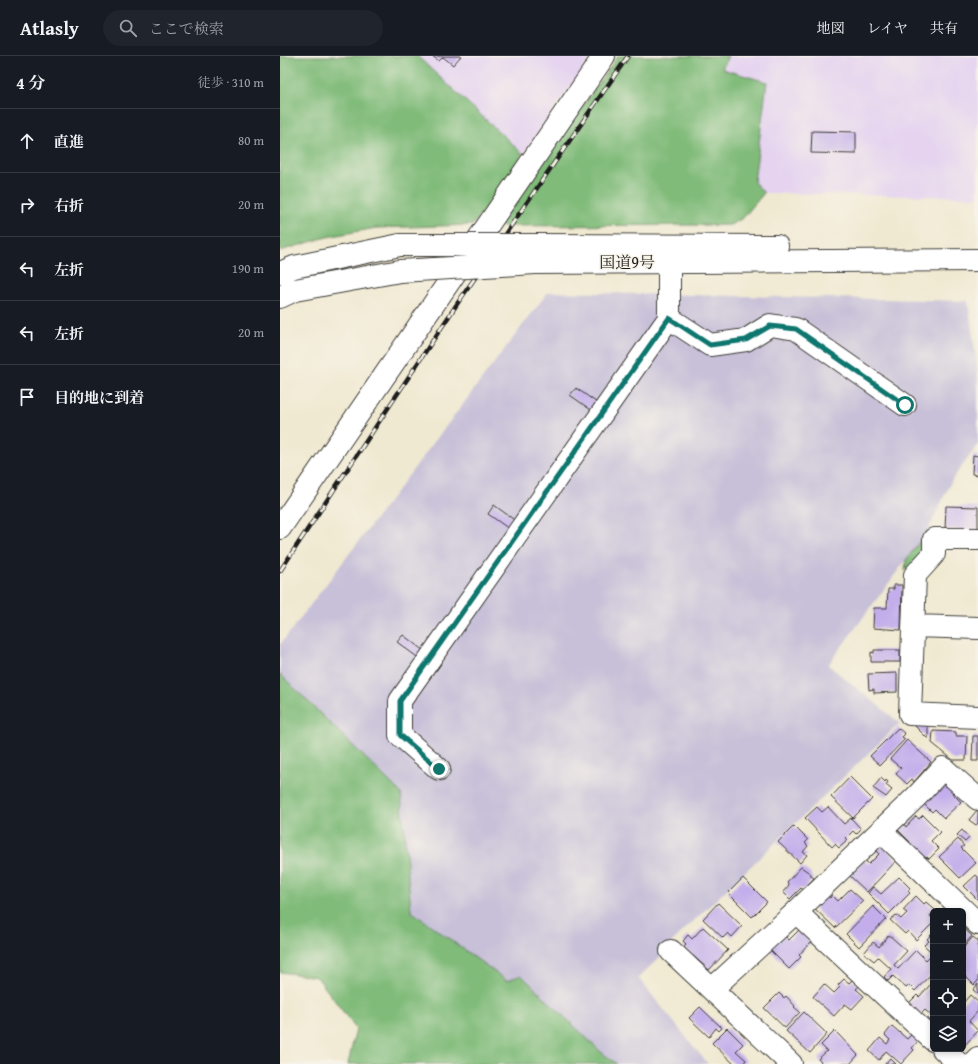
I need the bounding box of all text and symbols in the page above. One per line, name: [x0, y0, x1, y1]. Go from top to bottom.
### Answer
search box: [103, 10, 383, 46]
text: Atlasly: [20, 14, 79, 42]
icon: search: [117, 17, 139, 39]
text: ここで検索: [149, 18, 224, 39]
text: 地図: [817, 18, 845, 38]
text: レイヤ: [867, 18, 908, 38]
text: 共有: [930, 18, 958, 38]
text: 4 分: [16, 70, 46, 95]
text: 徒歩 · 310 m: [198, 73, 264, 92]
icon: ahead: [16, 130, 38, 152]
text: 直進: [54, 131, 84, 152]
text: 80 m: [238, 131, 264, 150]
icon: right: [16, 194, 38, 216]
text: 右折: [54, 195, 84, 216]
text: 20 m: [238, 195, 264, 214]
street label: 国道9号: [599, 250, 655, 274]
icon: left: [16, 258, 38, 280]
text: 左折: [54, 259, 84, 280]
text: 190 m: [232, 259, 264, 278]
icon: left: [16, 322, 38, 344]
text: 左折: [54, 323, 84, 344]
text: 20 m: [238, 323, 264, 342]
icon: arrive: [16, 386, 38, 408]
text: 目的地に到着: [54, 387, 144, 408]
route start: [896, 396, 914, 414]
route end: [430, 760, 448, 778]
map controls: [930, 908, 966, 1052]
button: +: [930, 908, 966, 944]
button: −: [930, 944, 966, 980]
button: locate: [930, 980, 966, 1016]
button: layers: [930, 1016, 966, 1052]

